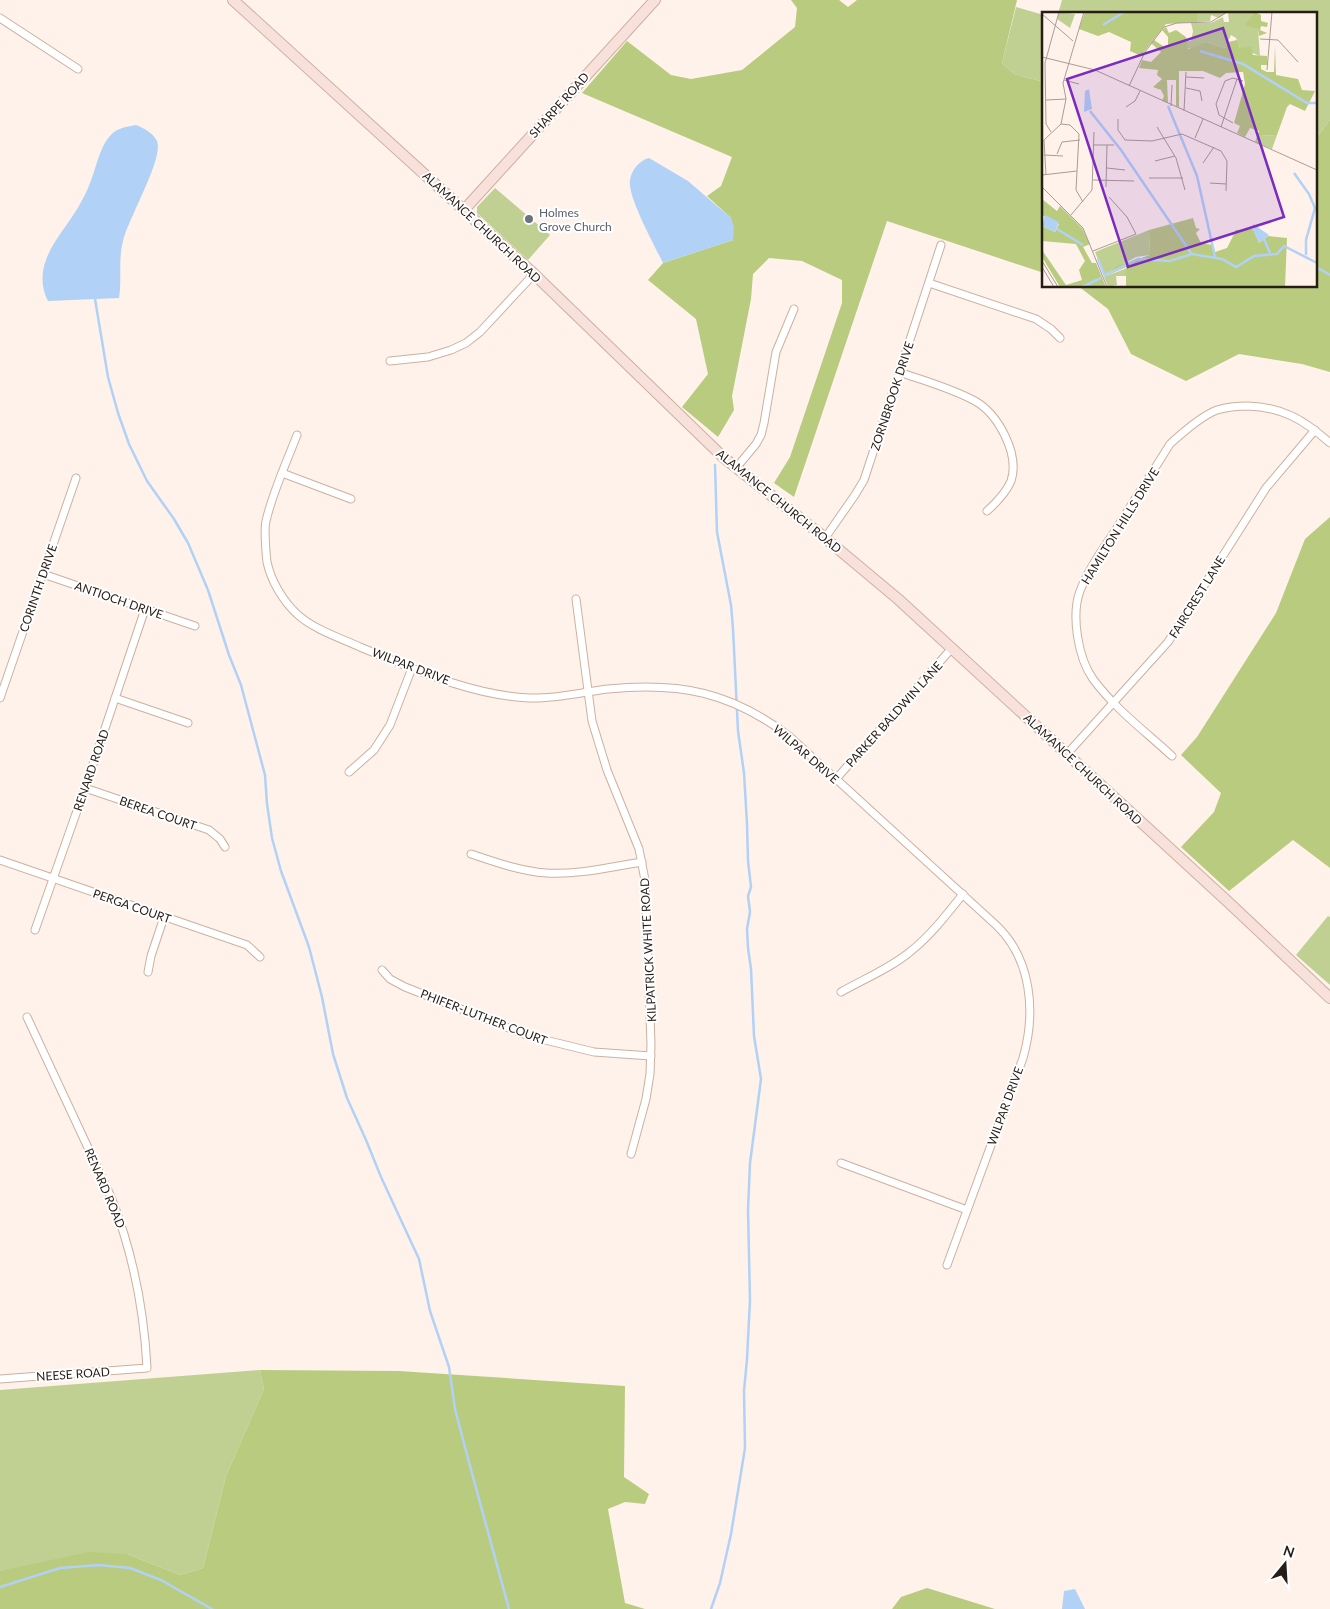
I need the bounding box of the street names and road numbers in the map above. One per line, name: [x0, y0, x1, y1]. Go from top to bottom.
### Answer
street label: SHARPE ROAD: [526, 69, 592, 141]
street label: ALAMANCE CHURCH ROAD: [420, 168, 544, 286]
street label: ZORNBROOK DRIVE: [867, 340, 917, 452]
street label: ALAMANCE CHURCH ROAD: [713, 446, 845, 556]
street label: HAMILTON HILLS DRIVE: [1078, 465, 1162, 587]
street label: CORINTH DRIVE: [16, 542, 60, 634]
street label: FAIRCREST LANE: [1166, 553, 1228, 641]
street label: ANTIOCH DRIVE: [73, 578, 165, 622]
street label: WILPAR DRIVE: [370, 644, 452, 688]
street label: PARKER BALDWIN LANE: [843, 658, 945, 770]
street label: ALAMANCE CHURCH ROAD: [1021, 710, 1145, 828]
street label: WILPAR DRIVE: [770, 721, 842, 787]
street label: RENARD ROAD: [70, 727, 112, 813]
street label: BEREA COURT: [117, 793, 199, 833]
street label: KILPATRICK WHITE ROAD: [637, 878, 659, 1022]
street label: PERGA COURT: [91, 886, 173, 926]
street label: PHIFER-LUTHER COURT: [419, 986, 549, 1048]
street label: WILPAR DRIVE: [984, 1065, 1026, 1147]
street label: RENARD ROAD: [81, 1146, 129, 1230]
street label: NEESE ROAD: [36, 1364, 110, 1384]

